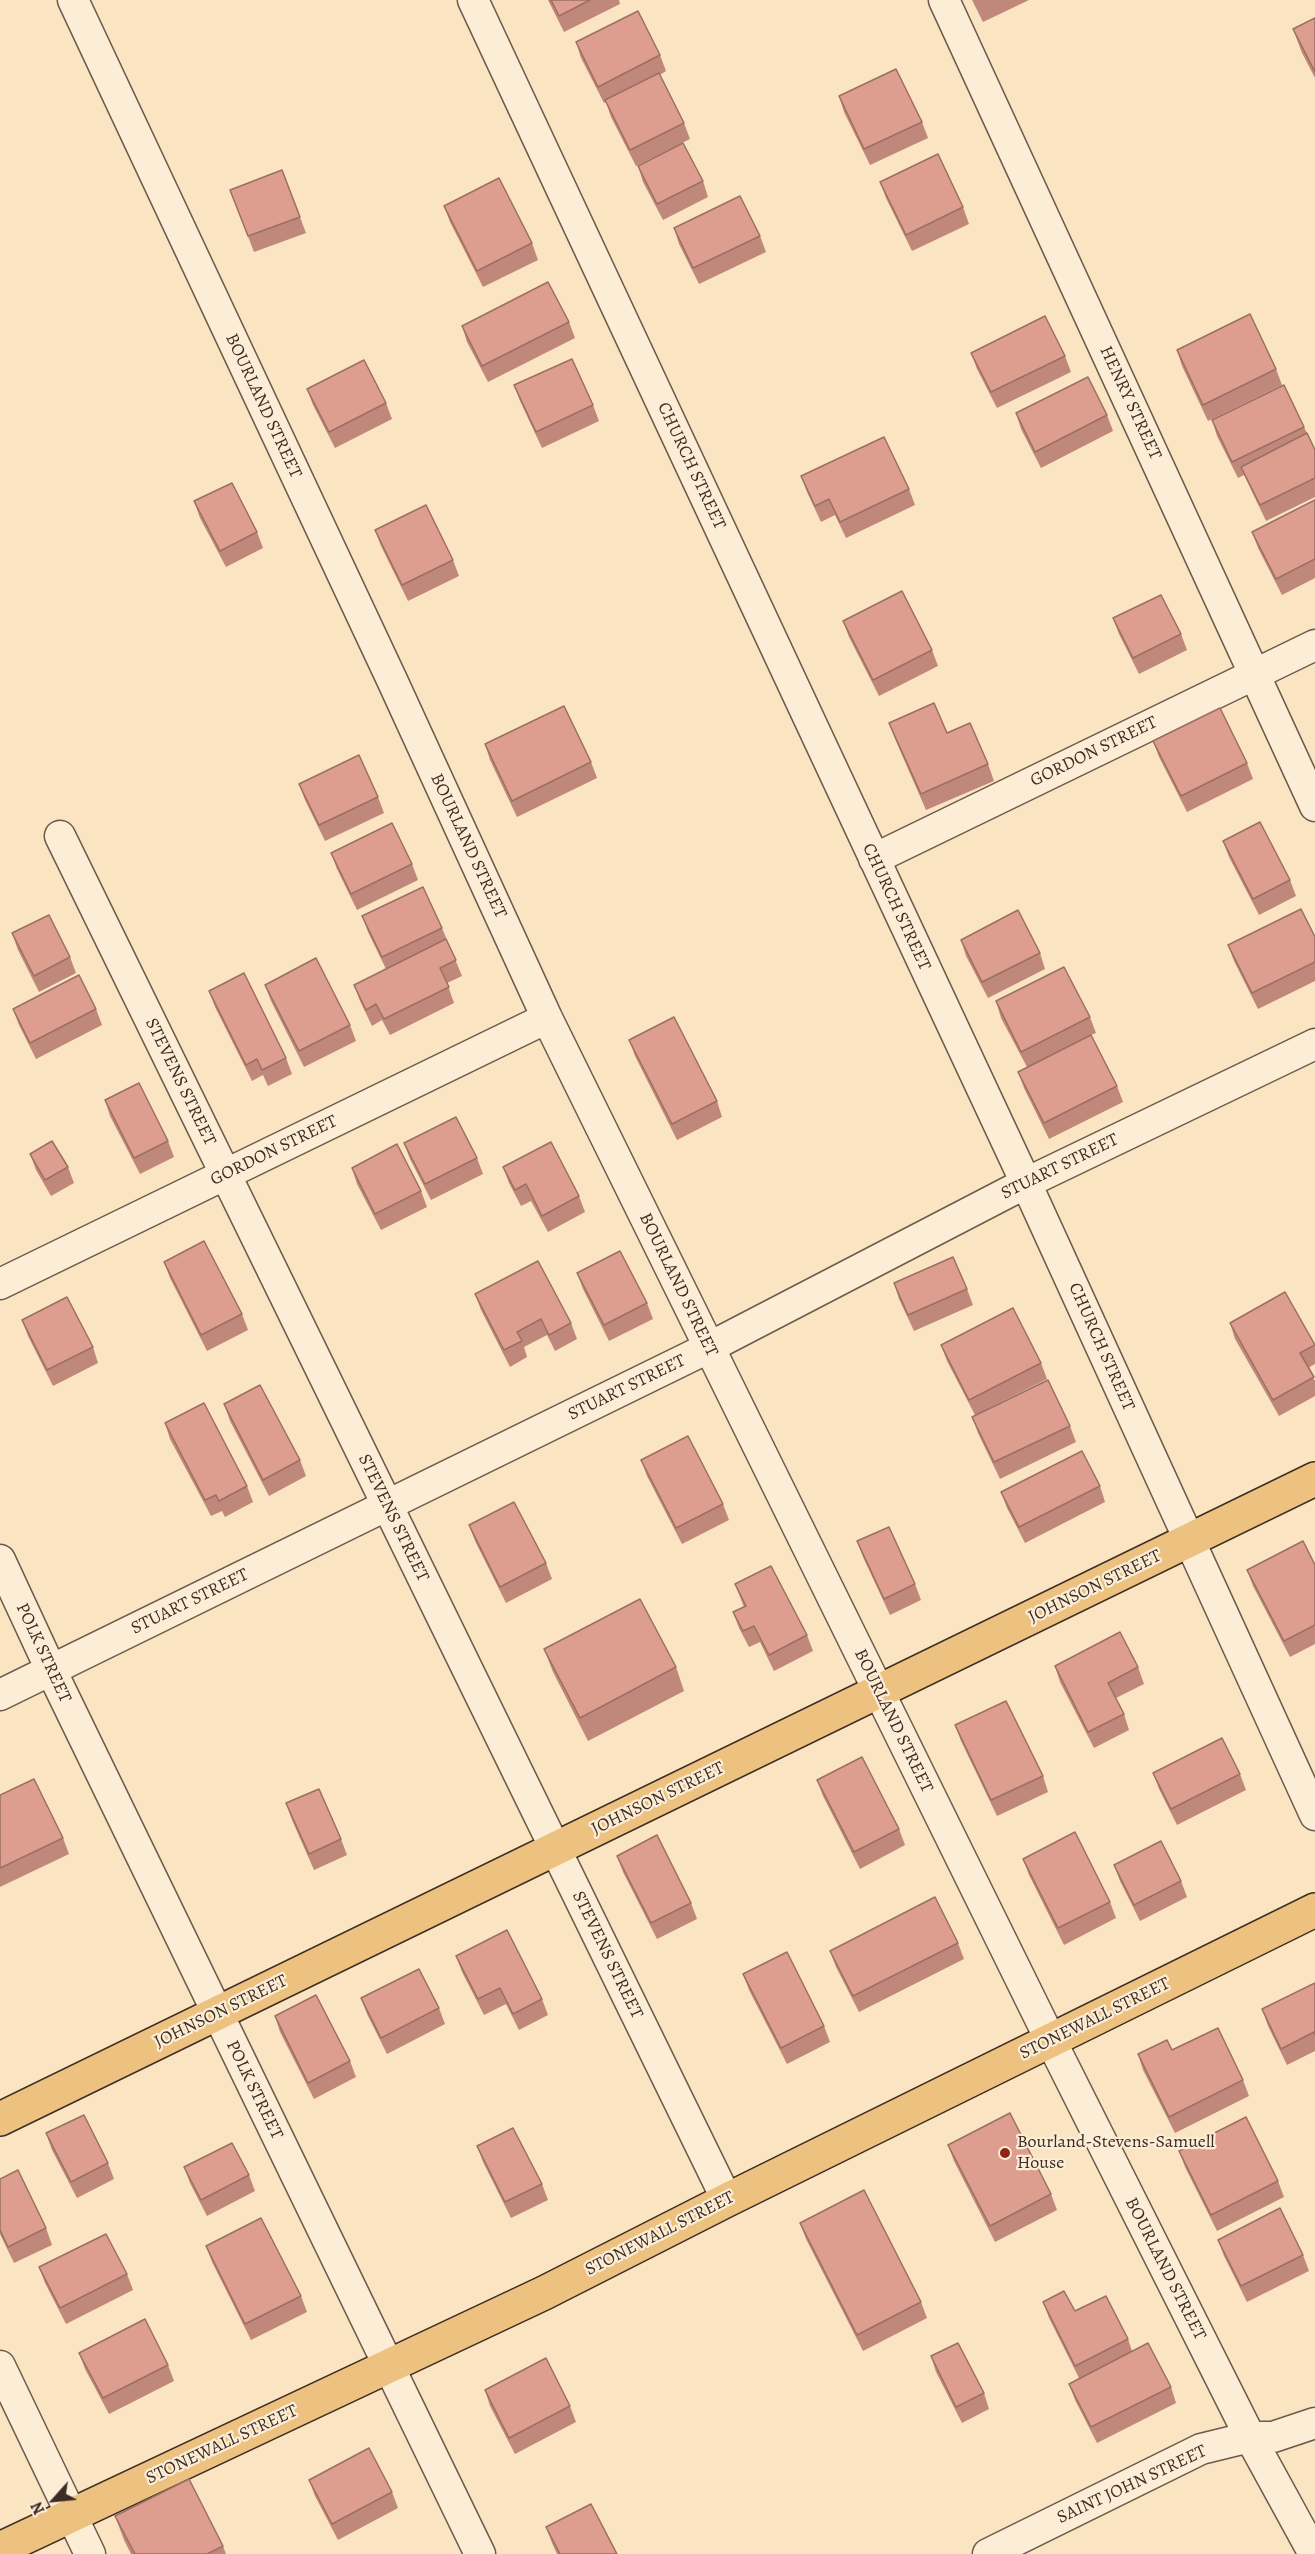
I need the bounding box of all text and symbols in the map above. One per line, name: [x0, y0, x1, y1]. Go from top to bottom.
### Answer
street label: BOURLAND STREET: [220, 330, 306, 482]
street label: HENRY STREET: [1094, 343, 1166, 463]
street label: CHURCH STREET: [652, 399, 730, 533]
street label: GORDON STREET: [1027, 712, 1161, 792]
street label: BOURLAND STREET: [425, 770, 511, 922]
street label: CHURCH STREET: [857, 840, 935, 974]
street label: STEVENS STREET: [140, 1015, 220, 1149]
street label: GORDON STREET: [207, 1111, 341, 1191]
street label: STUART STREET: [998, 1129, 1122, 1205]
street label: BOURLAND STREET: [634, 1210, 722, 1360]
street label: CHURCH STREET: [1063, 1280, 1139, 1414]
street label: STUART STREET: [565, 1350, 689, 1426]
street label: STEVENS STREET: [353, 1451, 433, 1585]
street label: JOHNSON STREET: [1025, 1546, 1165, 1628]
street label: STUART STREET: [128, 1564, 252, 1640]
street label: POLK STREET: [11, 1600, 75, 1706]
street label: BOURLAND STREET: [849, 1646, 937, 1796]
street label: JOHNSON STREET: [588, 1758, 728, 1840]
street label: STEVENS STREET: [567, 1888, 647, 2022]
street label: JOHNSON STREET: [151, 1971, 291, 2053]
street label: STONEWALL STREET: [1016, 1973, 1174, 2065]
street label: POLK STREET: [221, 2037, 287, 2143]
place label: Bourland-Stevens-Samuell House: [1017, 2132, 1215, 2174]
marker: Bourland-Stevens-Samuell House: [998, 2146, 1012, 2160]
street label: STONEWALL STREET: [582, 2187, 738, 2281]
street label: BOURLAND STREET: [1120, 2194, 1210, 2344]
street label: STONEWALL STREET: [143, 2400, 301, 2490]
street label: SAINT JOHN STREET: [1054, 2441, 1210, 2529]
north arrow: [24, 2470, 84, 2530]
text: N: [26, 2498, 50, 2518]

